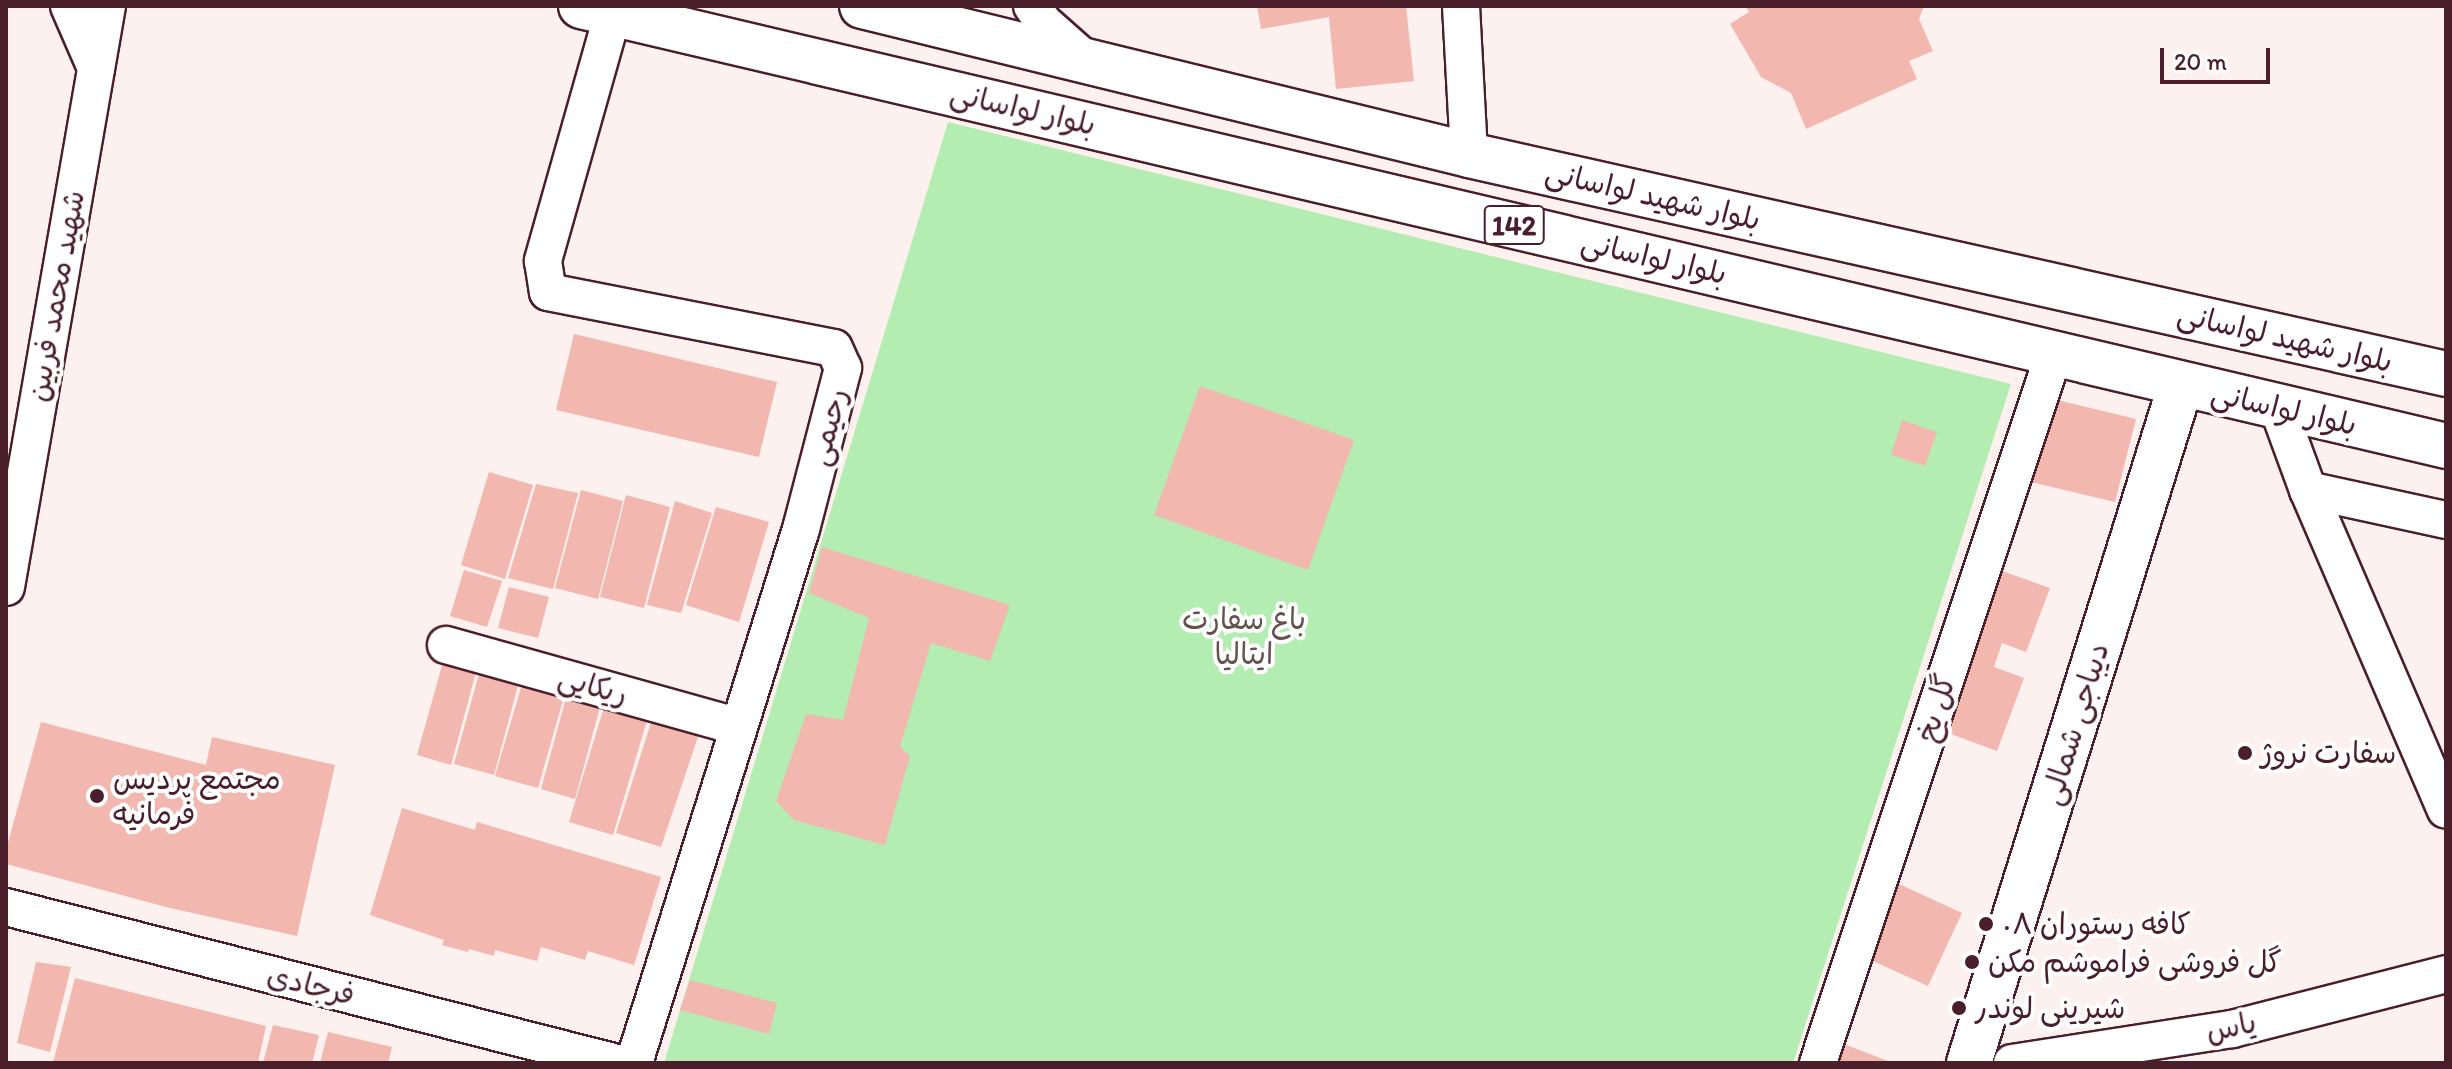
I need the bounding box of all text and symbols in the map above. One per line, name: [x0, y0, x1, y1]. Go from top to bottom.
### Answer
scale bar: [2164, 32, 2274, 82]
text: 20 m: [2174, 47, 2227, 76]
street label: بلوار لواسانی: [947, 75, 1099, 143]
street label: بلوار شهید لواسانی: [1542, 154, 1764, 238]
street label: شهید محمد فربین: [20, 188, 92, 404]
road number: 142: [1482, 201, 1546, 249]
street label: بلوار لواسانی: [1578, 224, 1730, 292]
street label: بلوار شهید لواسانی: [2174, 296, 2396, 380]
street label: بلوار لواسانی: [2208, 375, 2360, 443]
street label: رحیمی: [800, 384, 856, 470]
park label: باغ سفارت ایتالیا: [1182, 601, 1306, 672]
street label: دیباجی شمالی: [2033, 639, 2117, 809]
street label: ریکایی: [554, 659, 632, 713]
street label: گل یخ: [1908, 670, 1964, 746]
place label: سفارت نروژ: [2261, 735, 2396, 771]
marker: سفارت نروژ: [2236, 744, 2254, 762]
place label: مجتمع پردیس فرمانیه: [113, 761, 281, 832]
marker: مجتمع پردیس فرمانیه: [88, 787, 106, 805]
place label: کافه رستوران ٠٨: [2002, 906, 2191, 942]
marker: کافه رستوران ٠٨: [1977, 915, 1995, 933]
place label: گل فروشی فراموشم مکن: [1988, 944, 2282, 980]
marker: گل فروشی فراموشم مکن: [1963, 953, 1981, 971]
street label: فرجادی: [263, 957, 359, 1013]
place label: شیرینی لوندر: [1975, 990, 2125, 1026]
marker: شیرینی لوندر: [1950, 999, 1968, 1017]
street label: یاس: [2202, 1004, 2260, 1050]

